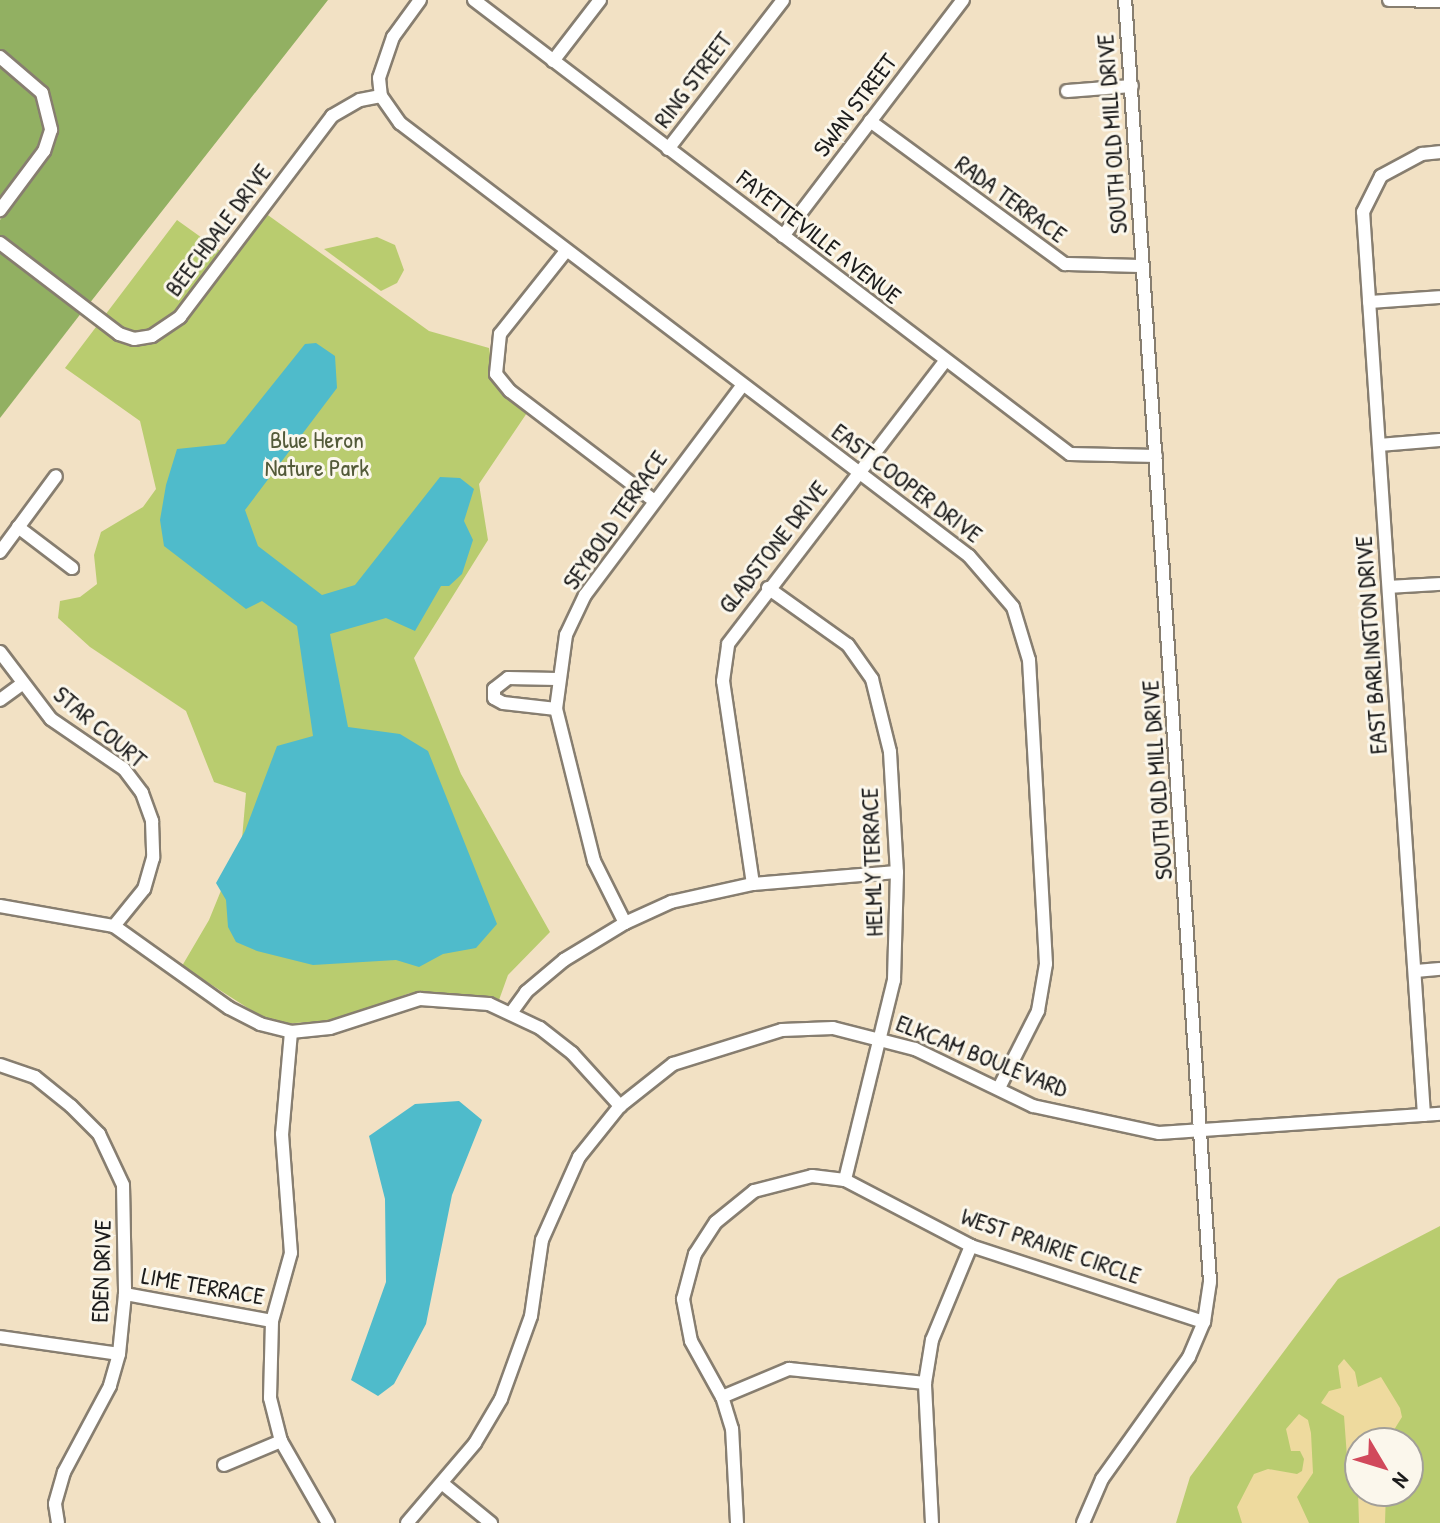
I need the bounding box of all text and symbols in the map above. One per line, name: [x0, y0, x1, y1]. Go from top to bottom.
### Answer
street label: RING STREET: [648, 27, 738, 133]
street label: SOUTH OLD MILL DRIVE: [1091, 33, 1133, 235]
street label: SWAN STREET: [807, 48, 903, 162]
street label: RADA TERRACE: [950, 149, 1072, 249]
street label: BEECHDALE DRIVE: [159, 158, 277, 302]
street label: FAYETTEVILLE AVENUE: [731, 164, 907, 310]
street label: EAST COOPER DRIVE: [826, 417, 988, 549]
park label: Blue Heron Nature Park: [265, 426, 369, 482]
street label: SEYBOLD TERRACE: [557, 445, 673, 595]
street label: GLADSTONE DRIVE: [712, 475, 834, 619]
street label: EAST BARLINGTON DRIVE: [1349, 535, 1393, 755]
street label: SOUTH OLD MILL DRIVE: [1136, 679, 1178, 881]
street label: STAR COURT: [48, 680, 152, 774]
street label: HELMLY TERRACE: [855, 787, 889, 937]
street label: ELKCAM BOULEVARD: [892, 1008, 1072, 1104]
street label: WEST PRAIRIE CIRCLE: [957, 1202, 1145, 1290]
street label: EDEN DRIVE: [85, 1219, 117, 1323]
street label: LIME TERRACE: [139, 1261, 267, 1311]
north arrow: [1344, 1427, 1424, 1507]
text: N: [1386, 1467, 1417, 1494]

